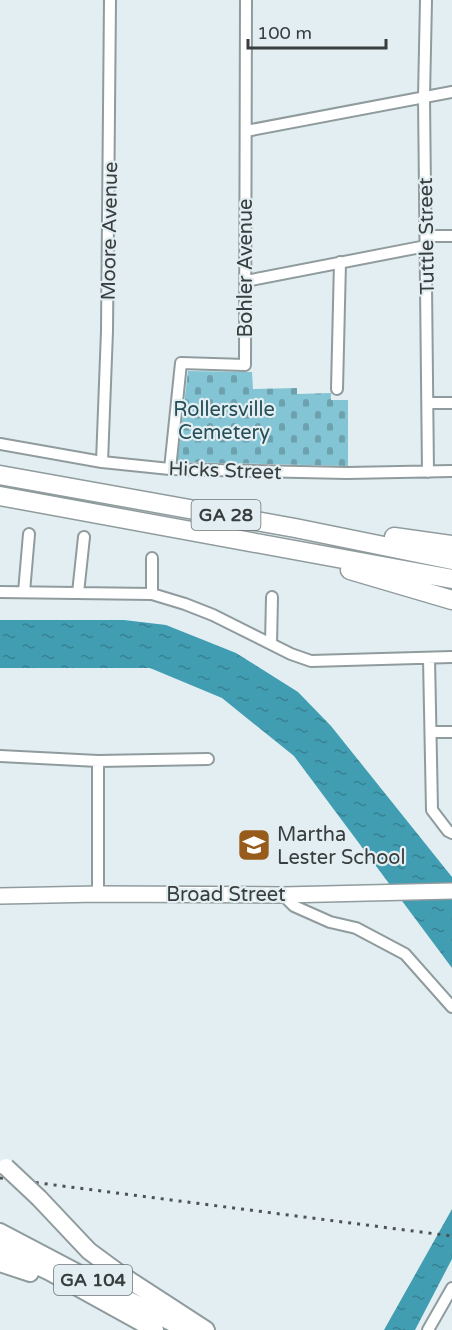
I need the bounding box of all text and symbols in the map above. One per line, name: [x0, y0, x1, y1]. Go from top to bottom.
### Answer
scale bar: [248, 12, 386, 50]
text: 100 m: [257, 22, 312, 44]
street label: Moore Avenue: [97, 161, 123, 301]
street label: Tuttle Street: [414, 177, 440, 295]
street label: Bohler Avenue: [234, 199, 258, 337]
park label: Rollersville Cemetery: [173, 398, 275, 445]
street label: Hicks Street: [168, 457, 282, 485]
road number: GA 28: [192, 500, 260, 530]
place label: Martha Lester School: [277, 823, 406, 870]
school or university icon: Martha Lester School: [236, 827, 272, 863]
street label: Broad Street: [166, 883, 286, 907]
road number: GA 104: [54, 1265, 132, 1295]

